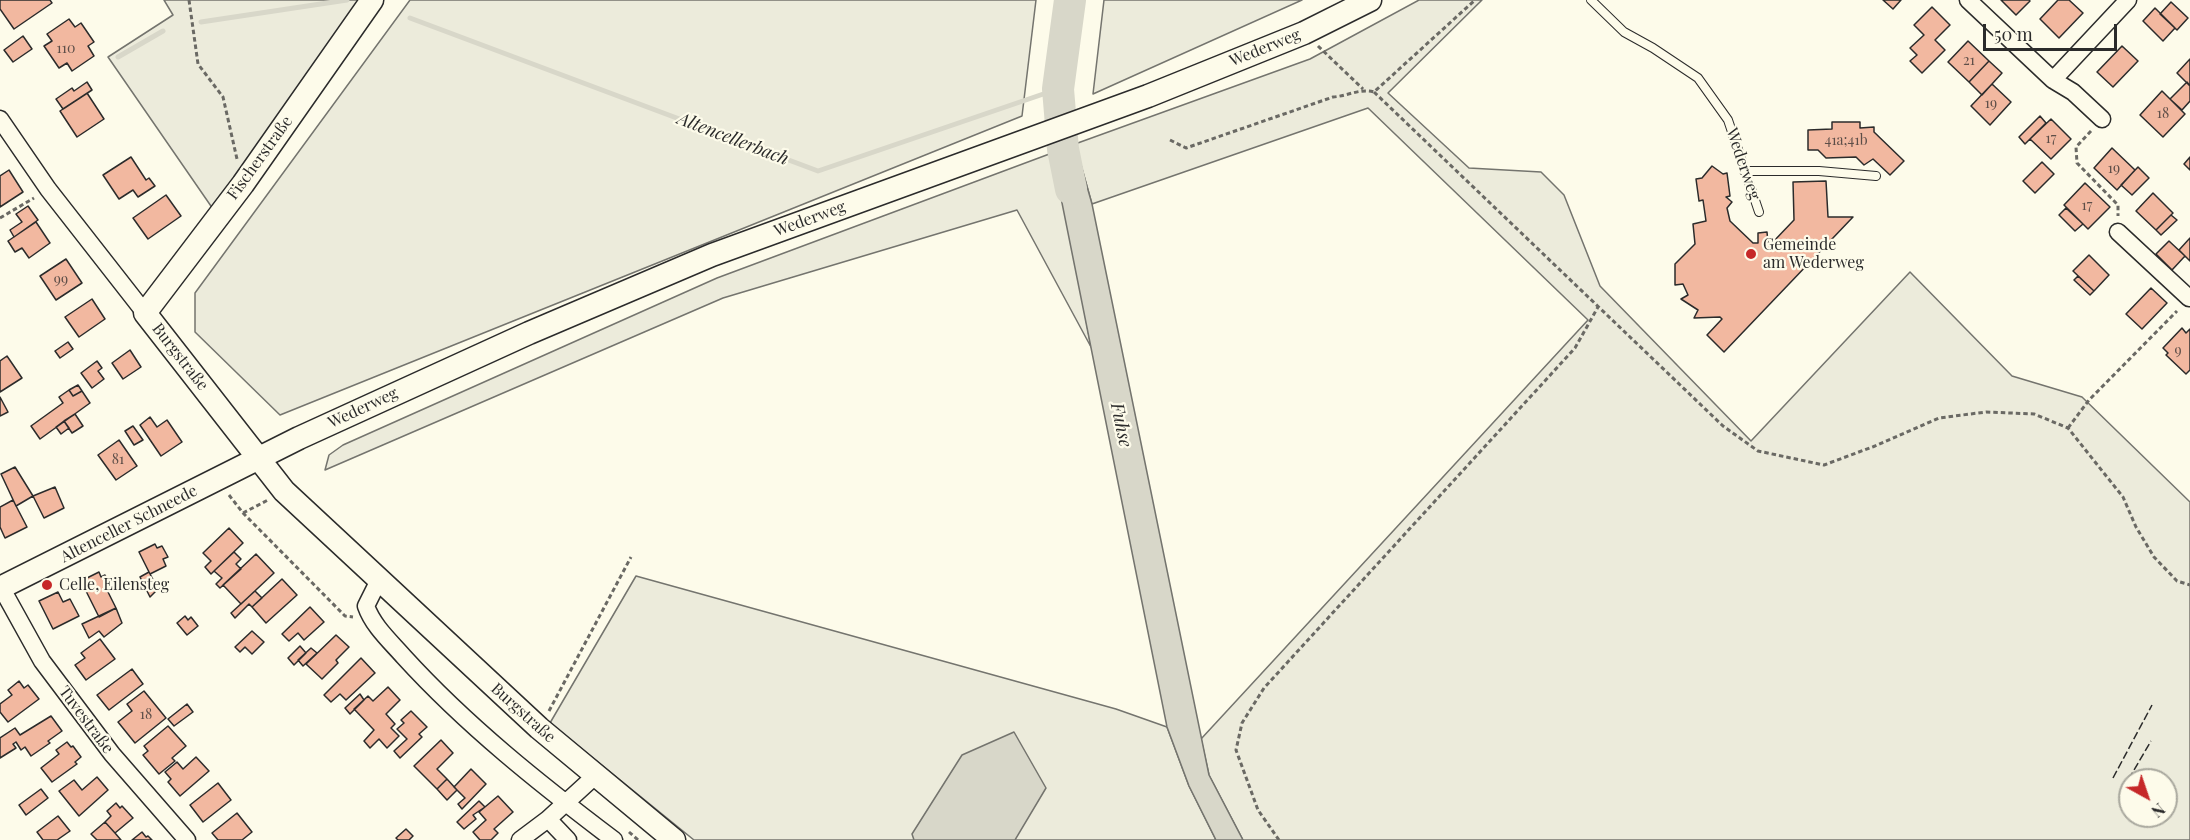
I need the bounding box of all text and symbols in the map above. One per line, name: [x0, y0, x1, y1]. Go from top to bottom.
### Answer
scale bar: [1986, 12, 2120, 50]
text: 50 m: [1994, 22, 2033, 46]
street label: Wederweg: [1227, 25, 1303, 71]
house number: 110: [57, 41, 75, 57]
house number: 21: [1963, 53, 1975, 69]
house number: 19: [1985, 96, 1997, 112]
house number: 18: [2157, 106, 2169, 122]
water label: Altencellerbach: [674, 108, 792, 170]
street label: Fischerstraße: [223, 112, 297, 204]
street label: Wederweg: [1722, 126, 1764, 202]
house number: 17: [2046, 131, 2056, 147]
house number: 41a;41b: [1824, 133, 1868, 149]
house number: 19: [2108, 161, 2120, 177]
street label: Wederweg: [772, 197, 848, 241]
house number: 17: [2082, 198, 2092, 214]
place label: Gemeinde am Wederweg: [1763, 235, 1864, 273]
marker: Gemeinde am Wederweg: [1744, 247, 1758, 261]
house number: 99: [54, 272, 68, 288]
street label: Burgstraße: [148, 320, 212, 394]
house number: 9: [2174, 343, 2182, 359]
street label: Wederweg: [325, 384, 401, 432]
water label: Fuhse: [1106, 401, 1136, 449]
house number: 81: [112, 452, 124, 468]
street label: Altenceller Schneede: [57, 481, 201, 567]
place label: Celle, Eilensteg: [59, 575, 169, 595]
marker: Celle, Eilensteg: [40, 578, 54, 592]
street label: Burgstraße: [487, 679, 559, 747]
street label: Tuvestraße: [54, 683, 118, 757]
house number: 18: [140, 707, 152, 723]
north arrow: [2118, 768, 2178, 828]
text: N: [2147, 799, 2170, 822]

